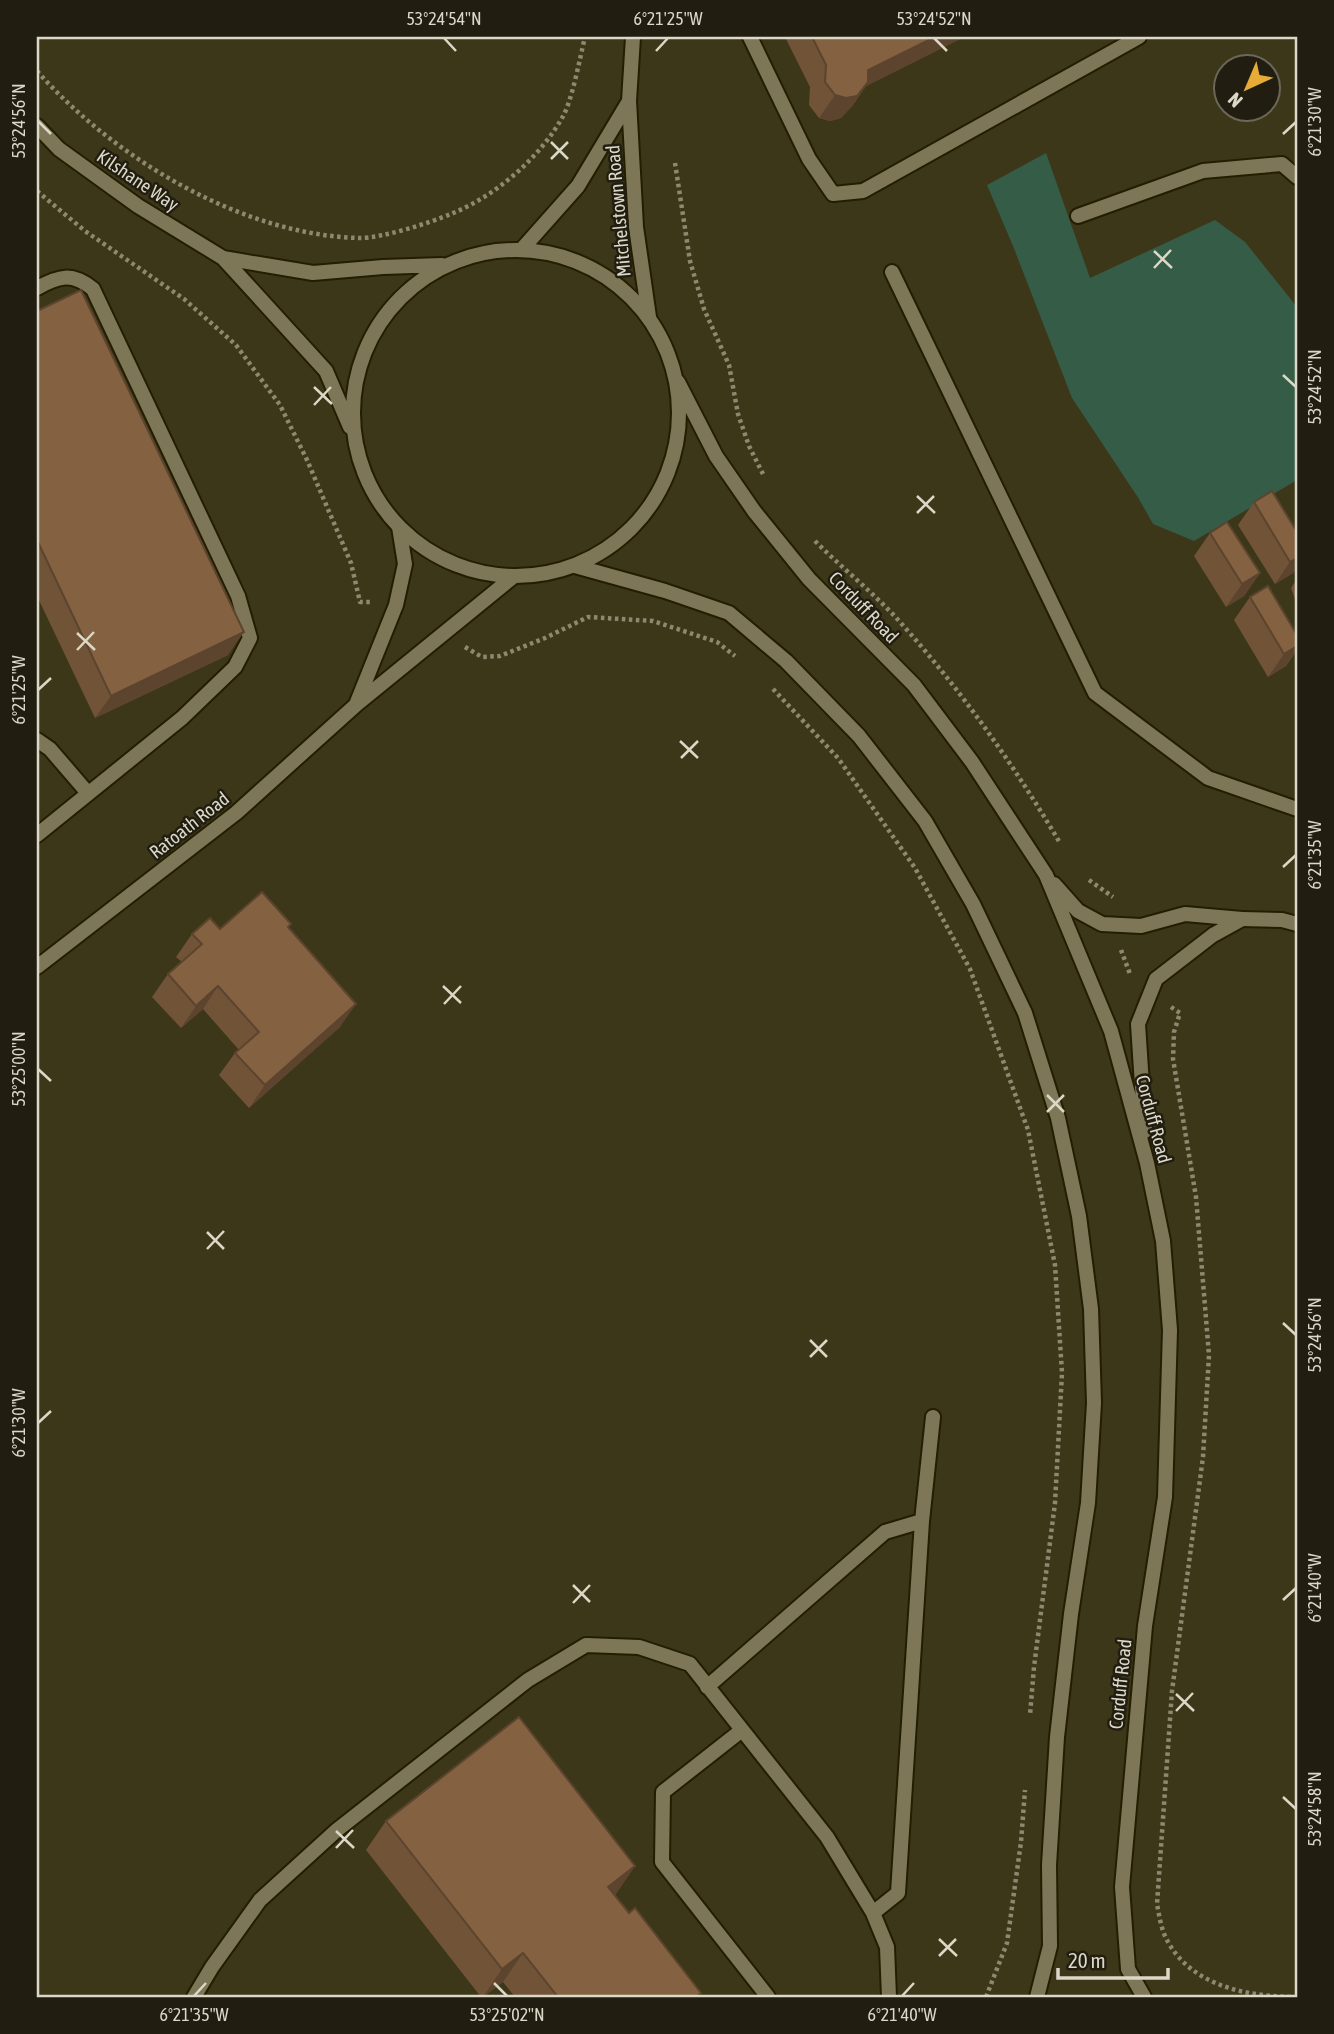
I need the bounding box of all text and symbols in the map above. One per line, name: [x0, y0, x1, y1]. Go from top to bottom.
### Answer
text: 53°24'54"N: [406, 8, 482, 29]
text: 6°21'25"W: [633, 8, 703, 29]
text: 53°24'52"N: [896, 8, 972, 29]
north arrow: [1212, 52, 1282, 122]
text: 53°24'56"N: [8, 83, 29, 159]
text: 6°21'30"W: [1304, 87, 1325, 157]
text: N: [1224, 88, 1247, 112]
street label: Mitchelstown Road: [601, 144, 635, 278]
street label: Kilshane Way: [93, 145, 183, 215]
text: 53°24'52"N: [1304, 349, 1325, 425]
street label: Corduff Road: [825, 567, 903, 647]
text: 6°21'25"W: [8, 655, 29, 725]
street label: Ratoath Road: [145, 787, 233, 863]
text: 6°21'35"W: [1304, 820, 1325, 890]
text: 53°25'00"N: [8, 1031, 29, 1107]
street label: Corduff Road: [1132, 1072, 1176, 1166]
text: 53°24'56"N: [1304, 1297, 1325, 1373]
text: 6°21'30"W: [8, 1388, 29, 1458]
text: 6°21'40"W: [1304, 1553, 1325, 1623]
street label: Corduff Road: [1104, 1638, 1136, 1730]
text: 53°24'58"N: [1304, 1771, 1325, 1847]
scale bar: [1058, 1936, 1168, 1980]
text: 20 m: [1068, 1948, 1106, 1972]
text: 6°21'35"W: [159, 2004, 229, 2025]
text: 53°25'02"N: [469, 2004, 545, 2025]
text: 6°21'40"W: [867, 2004, 937, 2025]

